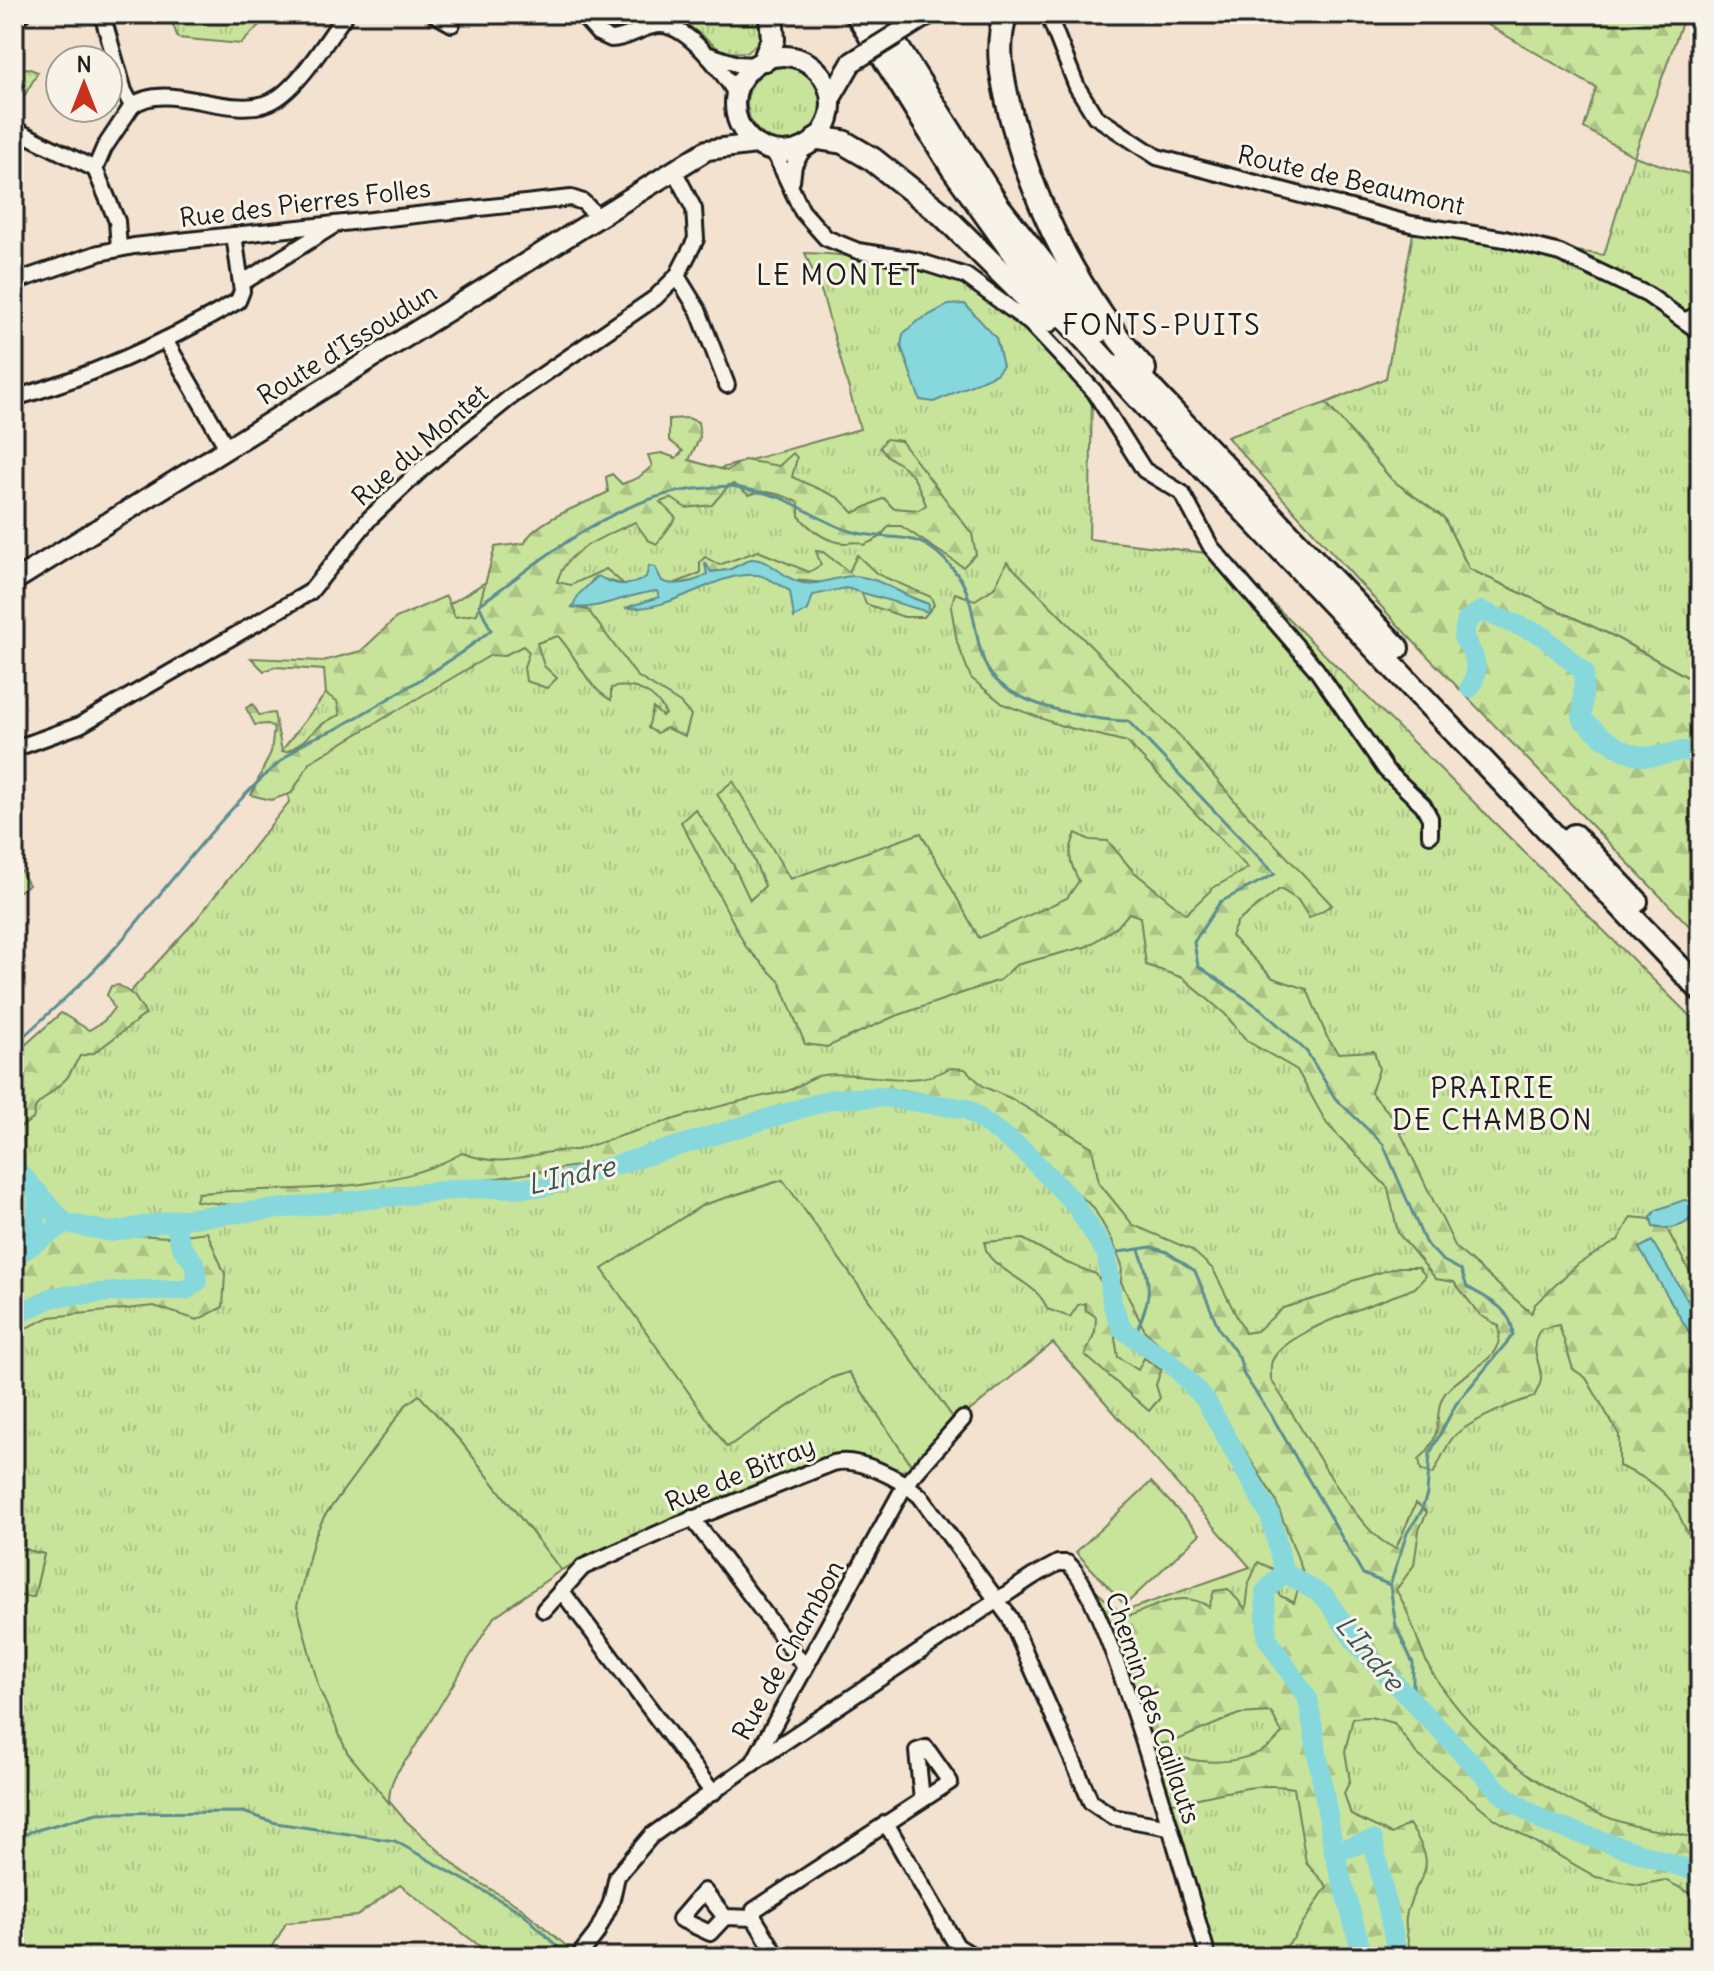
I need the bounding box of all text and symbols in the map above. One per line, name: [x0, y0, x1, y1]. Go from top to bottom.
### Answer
north arrow: [44, 44, 124, 124]
text: N: [76, 50, 92, 78]
street label: Route de Beaumont: [1234, 137, 1468, 222]
street label: Rue des Pierres Folles: [178, 171, 432, 234]
district label: LE MONTET: [756, 257, 922, 293]
street label: Route d'Issoudun: [251, 275, 443, 412]
district label: FONTS-PUITS: [1062, 307, 1262, 343]
street label: Rue du Montet: [345, 376, 495, 513]
district label: PRAIRIE DE CHAMBON: [1392, 1070, 1594, 1138]
water label: L'Indre: [524, 1147, 620, 1202]
street label: Rue de Bitray: [660, 1429, 819, 1519]
street label: Rue de Chambon: [724, 1554, 851, 1746]
street label: Chemin des Caillauts: [1098, 1588, 1209, 1828]
water label: L'Indre: [1328, 1608, 1413, 1700]

